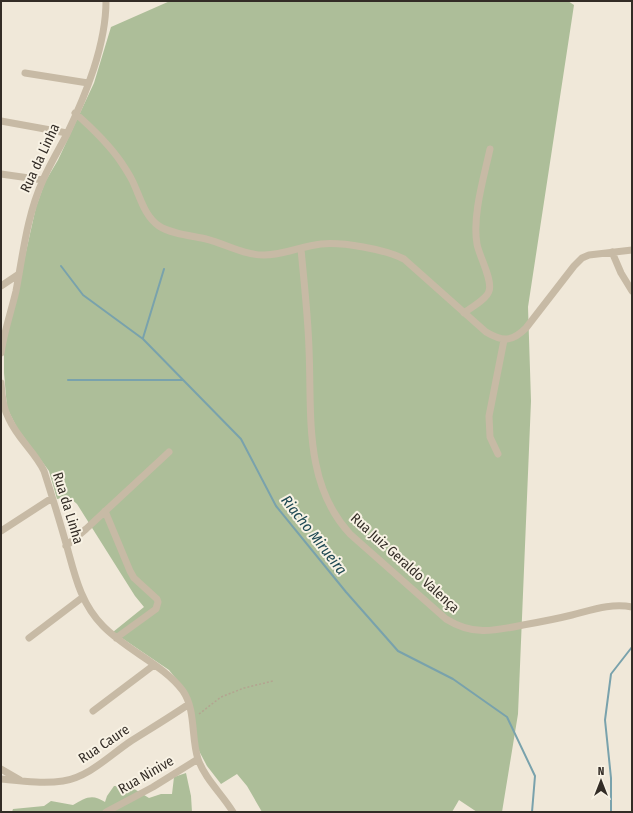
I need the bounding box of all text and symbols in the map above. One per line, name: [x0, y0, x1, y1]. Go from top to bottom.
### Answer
street label: Rua da Linha: [17, 121, 63, 195]
street label: Rua da Linha: [49, 470, 87, 546]
water label: Riacho Mirueira: [277, 492, 351, 579]
street label: Rua Juiz Geraldo Valença: [347, 510, 463, 616]
street label: Rua Caure: [75, 721, 133, 767]
street label: Rua Ninive: [115, 752, 177, 798]
north arrow: [581, 761, 621, 801]
text: N: [598, 765, 604, 778]

